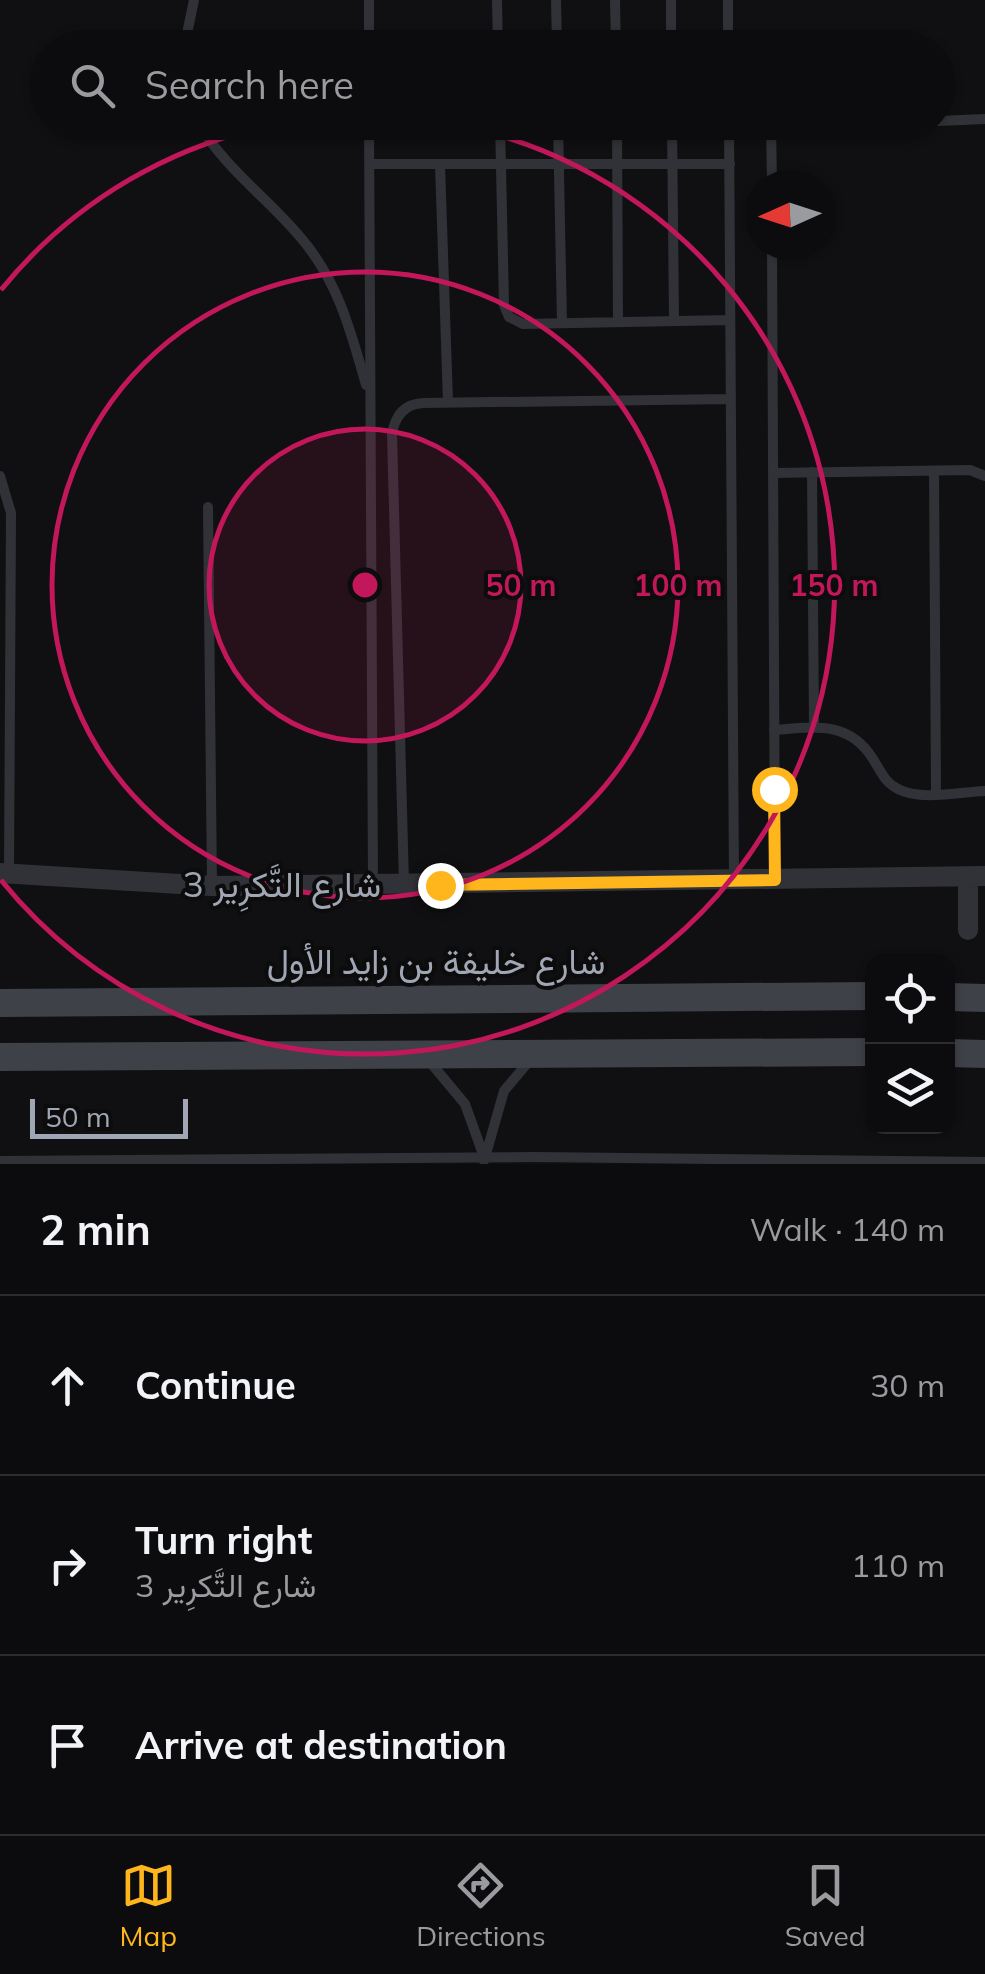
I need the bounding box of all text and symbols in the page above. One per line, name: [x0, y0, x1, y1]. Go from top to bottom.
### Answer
search box: [30, 30, 955, 140]
icon: search: [65, 58, 120, 113]
text: Search here: [145, 61, 354, 109]
north arrow: [745, 170, 835, 260]
text: 50 m: [485, 566, 557, 604]
text: 100 m: [633, 566, 723, 604]
text: 150 m: [789, 566, 879, 604]
centre of rings: [347, 567, 383, 603]
route start: [752, 767, 798, 813]
street label: شارع التَّكرِير 3: [183, 862, 381, 912]
route end: [418, 863, 464, 909]
street label: شارع خليفة بن زايد الأول: [267, 939, 605, 986]
map controls: [865, 954, 955, 1134]
button: locate: [865, 954, 955, 1044]
button: layers: [865, 1044, 955, 1134]
scale bar: [30, 1094, 188, 1138]
text: 50 m: [45, 1099, 111, 1134]
text: 2 min: [40, 1203, 151, 1256]
text: Walk · 140 m: [750, 1209, 945, 1249]
icon: ahead: [40, 1358, 95, 1413]
text: Continue: [135, 1361, 296, 1409]
text: 30 m: [870, 1365, 945, 1405]
text: Turn right: [135, 1516, 312, 1564]
icon: right: [40, 1538, 95, 1593]
text: 110 m: [851, 1545, 945, 1585]
text: شارع التَّكرِير 3: [135, 1565, 316, 1605]
icon: arrive: [40, 1718, 95, 1773]
text: Arrive at destination: [135, 1721, 507, 1769]
tab: Map: [120, 1858, 177, 1953]
tab: Directions: [416, 1858, 546, 1953]
tab: Saved: [785, 1858, 865, 1953]

